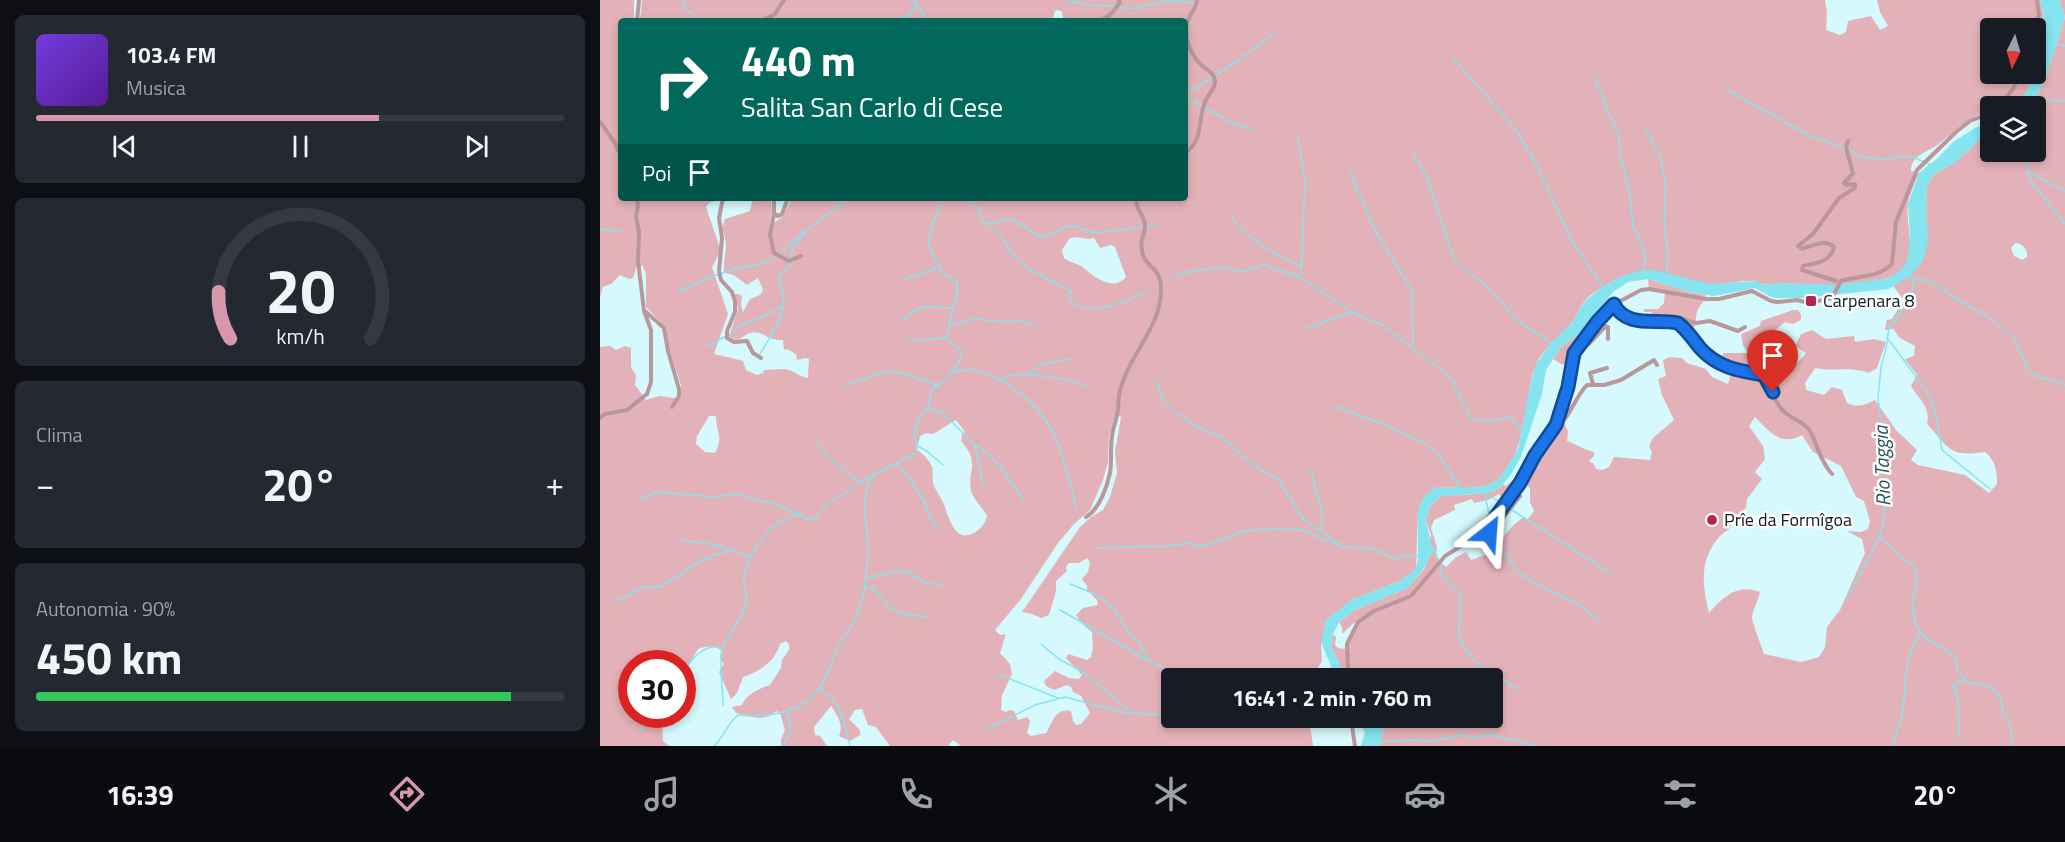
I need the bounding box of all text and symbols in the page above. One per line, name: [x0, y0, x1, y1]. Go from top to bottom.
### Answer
north arrow: [1980, 18, 2046, 84]
map controls: [1980, 18, 2046, 162]
text: 440 m: [741, 28, 856, 92]
text: 103.4 FM: [126, 38, 216, 72]
icon: right: [642, 42, 720, 120]
text: Musica: [126, 72, 186, 103]
text: Salita San Carlo di Cese: [741, 86, 1003, 127]
button: layers: [1980, 96, 2046, 162]
icon: previous: [108, 130, 141, 163]
icon: pause: [284, 130, 317, 163]
icon: next: [460, 130, 493, 163]
text: Poi: [642, 156, 671, 190]
icon: arrive: [683, 156, 716, 189]
text: 20: [265, 242, 335, 337]
place label: Carpenara 8: [1823, 287, 1915, 314]
marker: Carpenara 8: [1804, 294, 1818, 308]
text: km/h: [276, 320, 324, 352]
pin: [1747, 330, 1798, 392]
icon: arrive: [1756, 339, 1789, 372]
text: Clima: [36, 419, 83, 450]
water label: Rio Taggia: [1865, 424, 1898, 507]
text: 20°: [262, 450, 338, 518]
text: −: [36, 459, 54, 509]
text: +: [546, 459, 564, 509]
position arrow: [1457, 501, 1521, 565]
place label: Prîe da Formîgoa: [1724, 506, 1852, 533]
marker: Prîe da Formîgoa: [1705, 513, 1719, 527]
text: Autonomia · 90%: [36, 593, 175, 624]
text: 450 km: [36, 623, 182, 691]
speed limit sign: 30: [618, 650, 696, 728]
text: 16:41 · 2 min · 760 m: [1232, 681, 1432, 715]
icon: directions: [386, 773, 428, 815]
icon: music: [641, 773, 683, 815]
icon: phone: [895, 773, 937, 815]
icon: climate: [1150, 773, 1192, 815]
icon: car: [1404, 773, 1446, 815]
icon: filters: [1659, 773, 1701, 815]
text: 16:39: [106, 774, 174, 815]
text: 20°: [1913, 774, 1959, 815]

